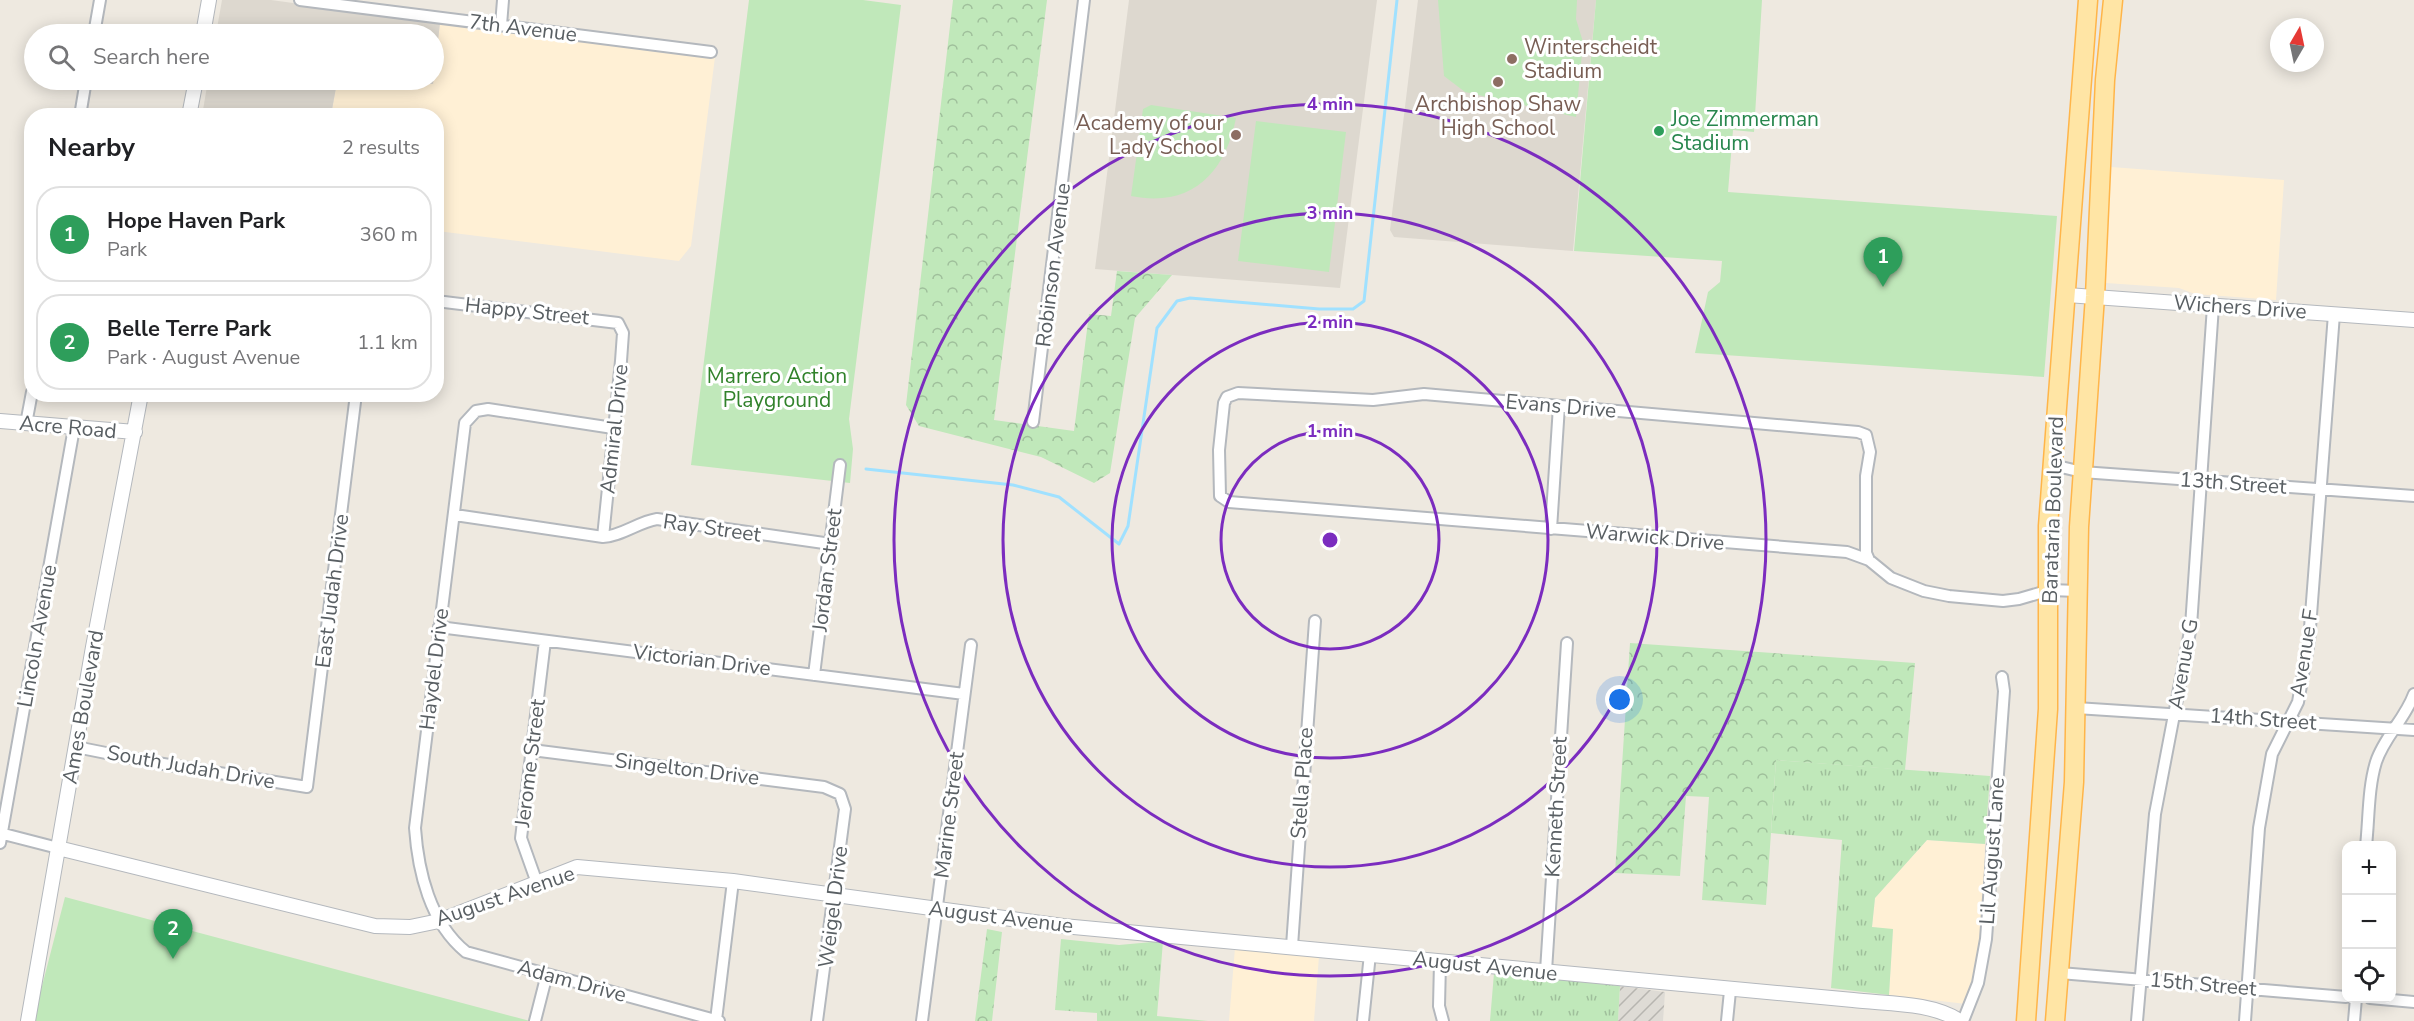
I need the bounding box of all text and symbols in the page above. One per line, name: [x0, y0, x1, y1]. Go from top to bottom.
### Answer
street label: 7th Avenue: [467, 7, 579, 49]
north arrow: [2270, 18, 2324, 72]
search box: [24, 24, 444, 90]
place label: Winterscheidt Stadium: [1524, 33, 1658, 85]
icon: search: [45, 41, 78, 74]
text: Search here: [93, 42, 210, 72]
marker: Winterscheidt Stadium: [1505, 52, 1519, 66]
marker: Archbishop Shaw High School: [1491, 75, 1505, 89]
place label: Archbishop Shaw High School: [1415, 90, 1581, 142]
text: 4 min: [1307, 92, 1353, 116]
place label: Joe Zimmerman Stadium: [1670, 105, 1819, 157]
place label: Academy of our Lady School: [1076, 109, 1225, 161]
marker: Joe Zimmerman Stadium: [1652, 124, 1666, 138]
marker: Academy of our Lady School: [1229, 128, 1243, 142]
text: Nearby: [48, 130, 135, 165]
text: 2 results: [342, 134, 420, 161]
street label: Robinson Avenue: [1029, 181, 1077, 349]
text: 3 min: [1307, 201, 1353, 225]
text: Hope Haven Park: [107, 206, 285, 236]
text: 1: [64, 221, 76, 248]
text: 360 m: [360, 221, 418, 248]
text: Park: [107, 236, 147, 263]
pin: 1: [1864, 238, 1902, 287]
street label: Wichers Drive: [2172, 288, 2308, 326]
street label: Happy Street: [463, 291, 591, 332]
text: 2 min: [1307, 310, 1353, 334]
text: Belle Terre Park: [107, 314, 271, 344]
text: 2: [64, 329, 76, 356]
text: 1.1 km: [357, 329, 418, 356]
text: Park · August Avenue: [107, 344, 300, 371]
park label: Marrero Action Playground: [707, 362, 847, 414]
street label: Admiral Drive: [593, 363, 635, 495]
street label: Evans Drive: [1504, 387, 1618, 425]
street label: Acre Road: [18, 409, 118, 445]
street label: Barataria Boulevard: [2036, 416, 2070, 604]
text: 1 min: [1307, 419, 1353, 443]
street label: 13th Street: [2179, 465, 2288, 501]
street label: Jordan Street: [805, 506, 849, 634]
street label: Ray Street: [661, 507, 763, 549]
street label: East Judah Drive: [309, 512, 355, 670]
street label: Warwick Drive: [1584, 517, 1726, 557]
centre of rings: [1320, 530, 1340, 550]
street label: Lincoln Avenue: [11, 562, 63, 710]
street label: Haydel Drive: [413, 607, 455, 731]
street label: Avenue F: [2283, 607, 2325, 699]
street label: Avenue G: [2161, 616, 2205, 712]
street label: Ames Boulevard: [56, 628, 110, 786]
street label: Victorian Drive: [630, 638, 773, 682]
your location: [1605, 685, 1634, 714]
street label: Jerome Street: [508, 697, 552, 830]
street label: 14th Street: [2209, 701, 2318, 737]
street label: Stella Place: [1284, 726, 1320, 840]
street label: Kenneth Street: [1538, 735, 1574, 878]
street label: South Judah Drive: [105, 738, 277, 796]
street label: Singelton Drive: [613, 746, 761, 792]
street label: Marine Street: [927, 749, 971, 880]
street label: Lil August Lane: [1973, 776, 2011, 926]
map controls: [2342, 841, 2396, 1003]
button: +: [2342, 841, 2396, 895]
street label: Weigel Drive: [812, 844, 854, 970]
street label: August Avenue: [432, 859, 578, 933]
street label: August Avenue: [927, 894, 1075, 940]
button: −: [2342, 895, 2396, 949]
pin: 2: [154, 910, 192, 959]
street label: August Avenue: [1411, 944, 1559, 988]
button: locate: [2342, 949, 2396, 1003]
street label: Adam Drive: [514, 953, 630, 1009]
street label: 15th Street: [2148, 965, 2258, 1003]

